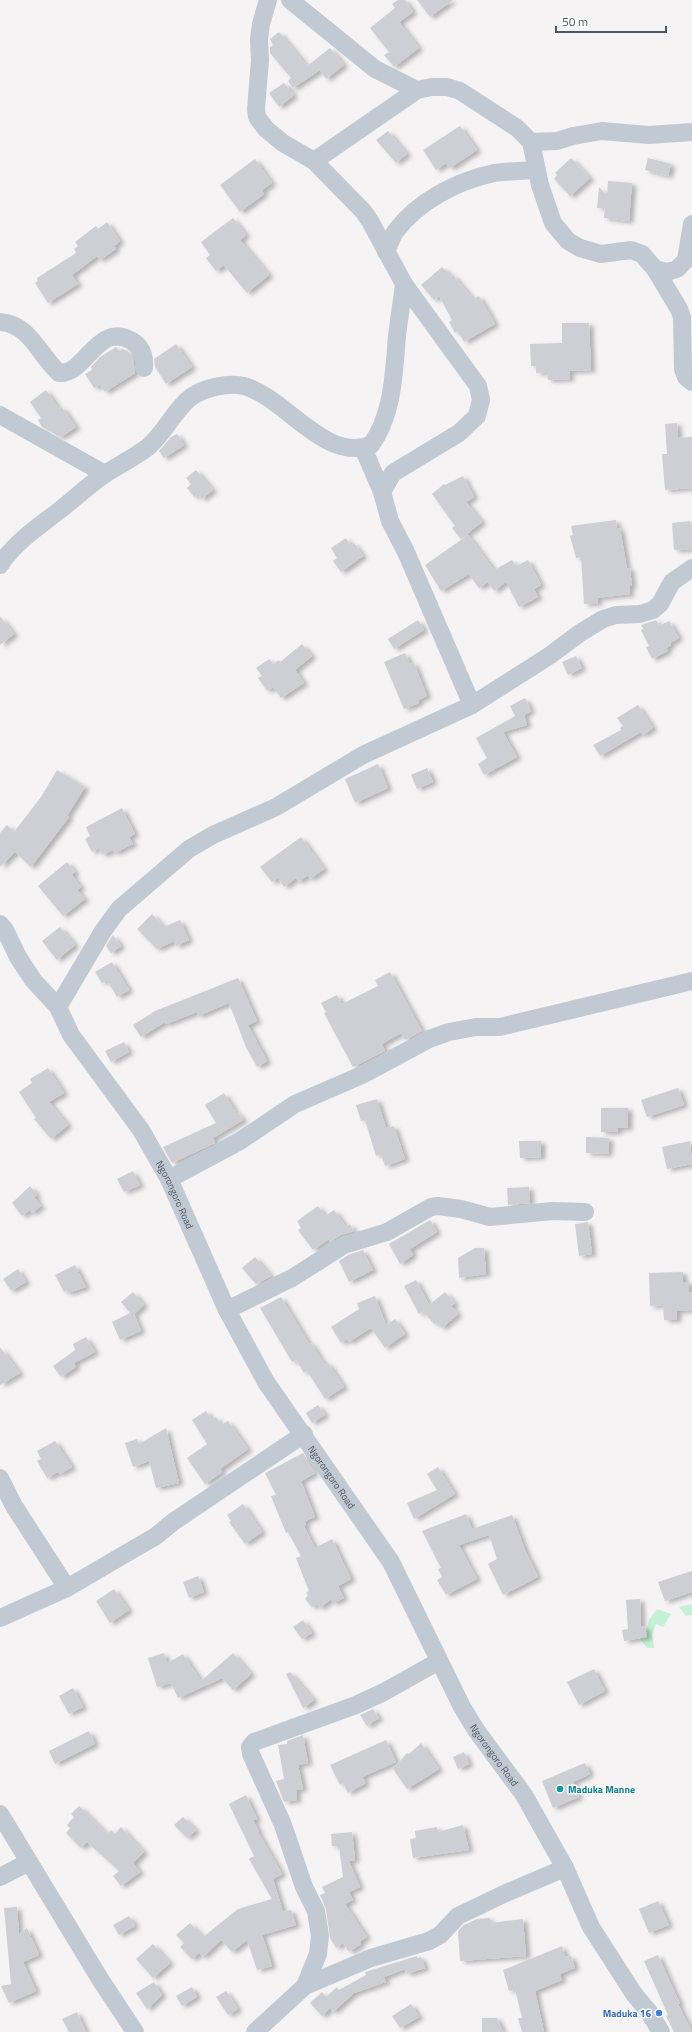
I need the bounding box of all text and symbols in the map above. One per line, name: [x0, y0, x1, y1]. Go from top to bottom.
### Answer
scale bar: [556, 8, 666, 34]
text: 50 m: [562, 12, 588, 31]
street label: Ngorongoro Road: [152, 1158, 197, 1231]
street label: Ngorongoro Road: [304, 1442, 359, 1512]
street label: Ngorongoro Road: [466, 1721, 522, 1789]
place label: Maduka Manne: [568, 1782, 635, 1797]
marker: Maduka Manne: [555, 1784, 565, 1794]
place label: Maduka 16: [603, 2006, 651, 2021]
marker: Maduka 16: [654, 2008, 664, 2018]

